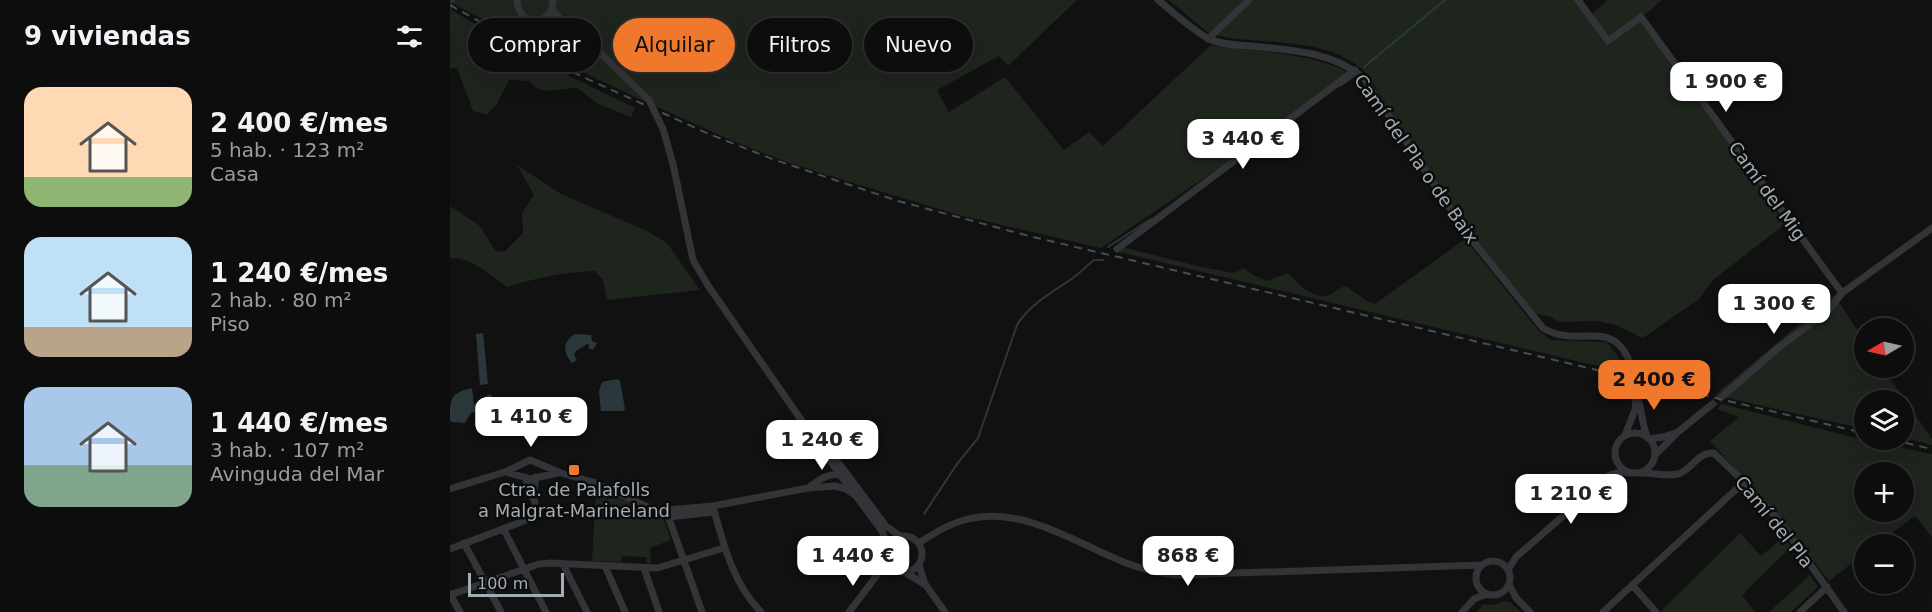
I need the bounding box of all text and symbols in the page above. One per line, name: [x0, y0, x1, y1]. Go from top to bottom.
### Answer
chip: Comprar: [468, 18, 601, 72]
chip: Alquilar: [613, 18, 735, 72]
chip: Filtros: [747, 18, 852, 72]
chip: Nuevo: [864, 18, 973, 72]
icon: filters: [393, 20, 426, 53]
text: 9 viviendas: [24, 21, 191, 51]
pin: 1 900 €: [1671, 62, 1781, 113]
text: 1 900 €: [1684, 69, 1768, 93]
street label: Camí del Pla o de Baix: [1350, 70, 1483, 248]
text: 2 400 €/mes: [210, 108, 388, 138]
icon: home: [72, 111, 144, 183]
pin: 3 440 €: [1188, 119, 1298, 170]
text: 3 440 €: [1201, 126, 1285, 150]
street label: Camí del Mig: [1725, 137, 1810, 244]
text: 5 hab. · 123 m²: [210, 138, 364, 162]
text: Casa: [210, 162, 259, 186]
text: 1 240 €/mes: [210, 258, 388, 288]
icon: home: [72, 261, 144, 333]
pin: 1 300 €: [1719, 284, 1829, 335]
text: 2 hab. · 80 m²: [210, 288, 351, 312]
text: 1 300 €: [1732, 291, 1816, 315]
text: Piso: [210, 312, 250, 336]
north arrow: [1854, 318, 1914, 378]
map controls: [1854, 318, 1914, 594]
pin: 2 400 €: [1599, 360, 1709, 411]
text: 2 400 €: [1612, 367, 1696, 391]
button: layers: [1854, 390, 1914, 450]
pin: 1 410 €: [476, 397, 586, 448]
text: 1 410 €: [489, 404, 573, 428]
text: 1 440 €/mes: [210, 408, 388, 438]
icon: home: [72, 411, 144, 483]
pin: 1 240 €: [767, 420, 877, 471]
text: 1 240 €: [780, 427, 864, 451]
text: 3 hab. · 107 m²: [210, 438, 364, 462]
text: Avinguda del Mar: [210, 462, 384, 486]
button: +: [1854, 462, 1914, 522]
marker: Ctra. de Palafolls a Malgrat-Marineland: [567, 463, 581, 477]
street label: Camí del Pla: [1731, 472, 1818, 572]
pin: 1 210 €: [1516, 474, 1626, 525]
place label: Ctra. de Palafolls a Malgrat-Marineland: [478, 479, 670, 521]
text: 1 210 €: [1529, 481, 1613, 505]
button: −: [1854, 534, 1914, 594]
pin: 1 440 €: [798, 536, 908, 587]
pin: 868 €: [1146, 536, 1230, 587]
text: 1 440 €: [811, 543, 895, 567]
text: 868 €: [1157, 543, 1219, 567]
scale bar: [468, 570, 564, 598]
text: 100 m: [477, 574, 528, 593]

